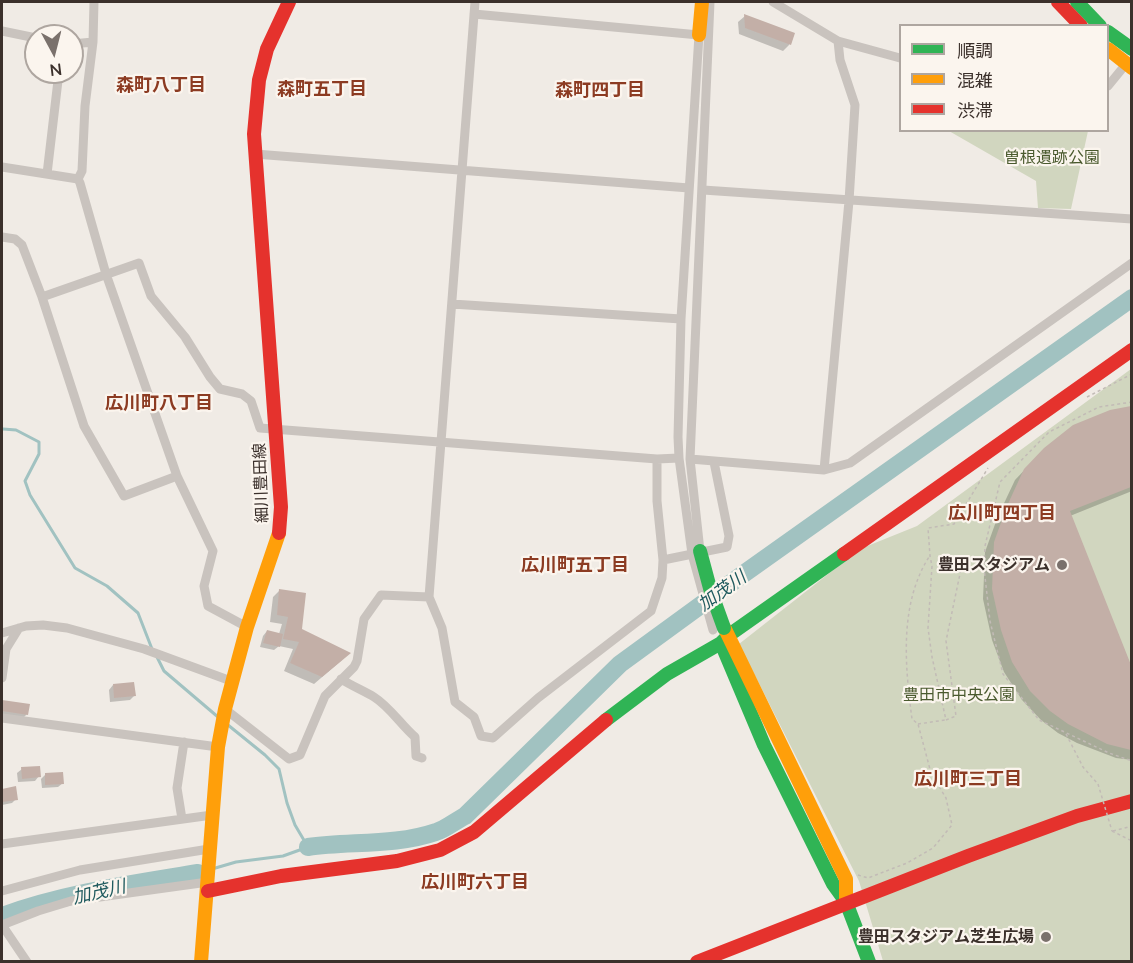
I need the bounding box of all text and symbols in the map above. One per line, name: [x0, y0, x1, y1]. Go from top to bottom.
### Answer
north arrow: [24, 24, 84, 84]
legend: [899, 24, 1109, 132]
text: 順調: [957, 39, 993, 61]
text: N: [49, 60, 63, 81]
text: 混雑: [957, 69, 993, 91]
district label: 森町八丁目: [116, 74, 206, 96]
district label: 森町五丁目: [277, 78, 367, 100]
district label: 森町四丁目: [555, 79, 645, 101]
text: 渋滞: [957, 99, 993, 121]
park label: 曽根遺跡公園: [1004, 148, 1100, 168]
district label: 広川町八丁目: [105, 392, 213, 414]
street label: 細川豊田線: [250, 443, 272, 523]
district label: 広川町四丁目: [948, 502, 1056, 524]
district label: 広川町五丁目: [521, 554, 629, 576]
place label: 豊田スタジアム: [938, 555, 1050, 575]
marker: 豊田スタジアム: [1055, 558, 1069, 572]
water label: 加茂川: [694, 566, 750, 616]
park label: 豊田市中央公園: [903, 685, 1015, 705]
district label: 広川町三丁目: [914, 768, 1022, 790]
district label: 広川町六丁目: [421, 871, 529, 893]
water label: 加茂川: [70, 875, 128, 909]
place label: 豊田スタジアム芝生広場: [858, 927, 1034, 947]
marker: 豊田スタジアム芝生広場: [1039, 930, 1053, 944]

